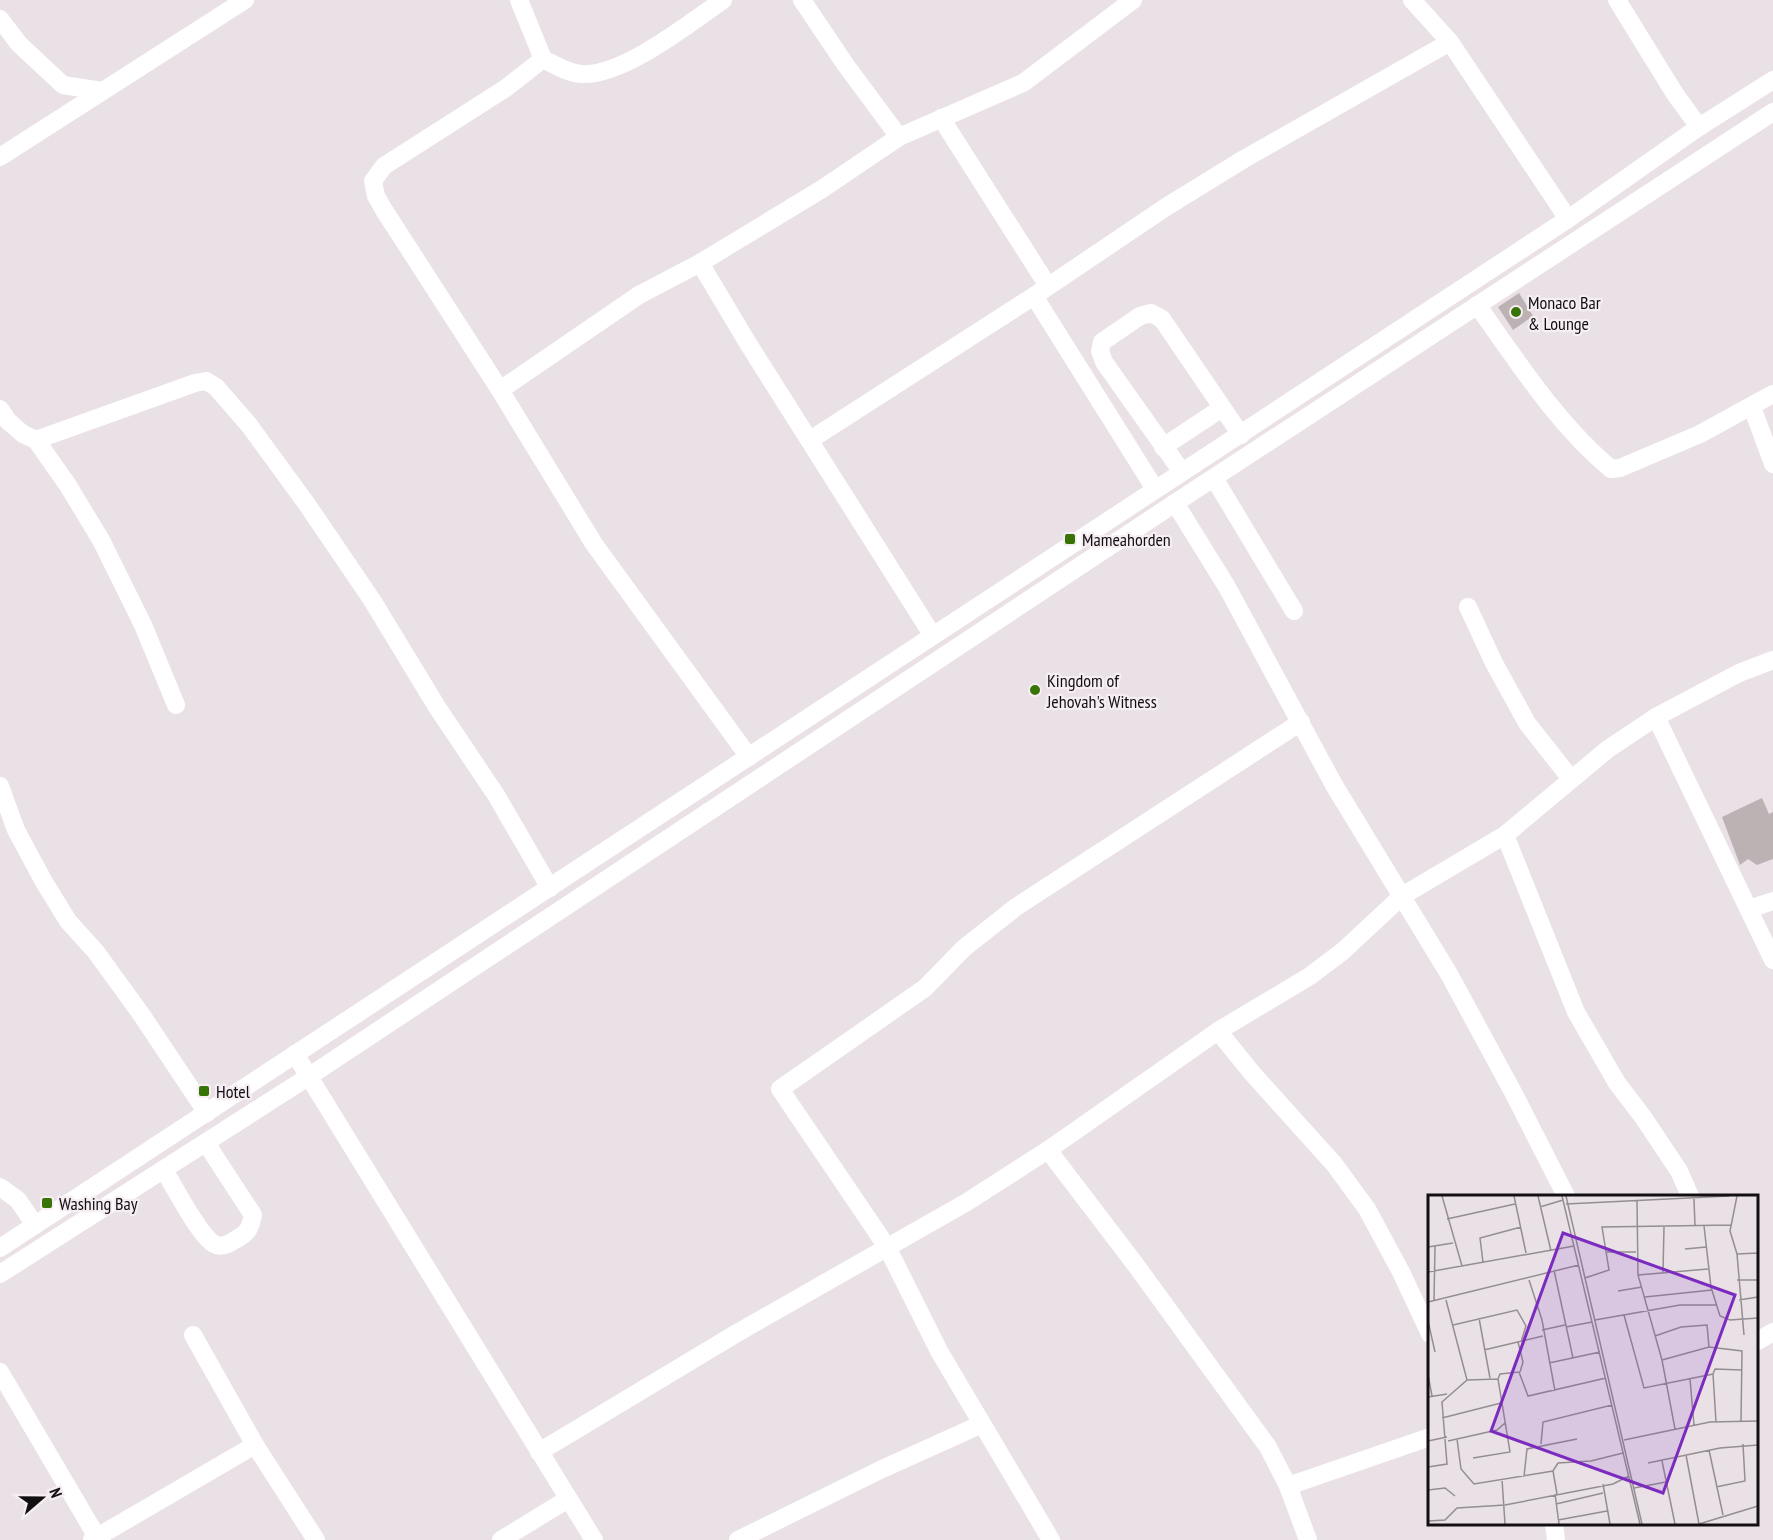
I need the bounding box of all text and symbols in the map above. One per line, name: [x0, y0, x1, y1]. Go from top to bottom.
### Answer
place label: Monaco Bar & Lounge: [1528, 291, 1601, 335]
marker: Monaco Bar & Lounge: [1509, 305, 1523, 319]
place label: Mameahorden: [1082, 528, 1171, 551]
marker: Mameahorden: [1063, 532, 1077, 546]
place label: Kingdom of Jehovah's Witness: [1046, 669, 1157, 713]
marker: Kingdom of Jehovah's Witness: [1028, 683, 1042, 697]
place label: Hotel: [216, 1080, 251, 1103]
marker: Hotel: [197, 1084, 211, 1098]
place label: Washing Bay: [59, 1192, 138, 1215]
inset map: [1428, 1195, 1758, 1525]
marker: Washing Bay: [40, 1196, 54, 1210]
north arrow: [12, 1468, 72, 1528]
text: N: [45, 1485, 67, 1500]

